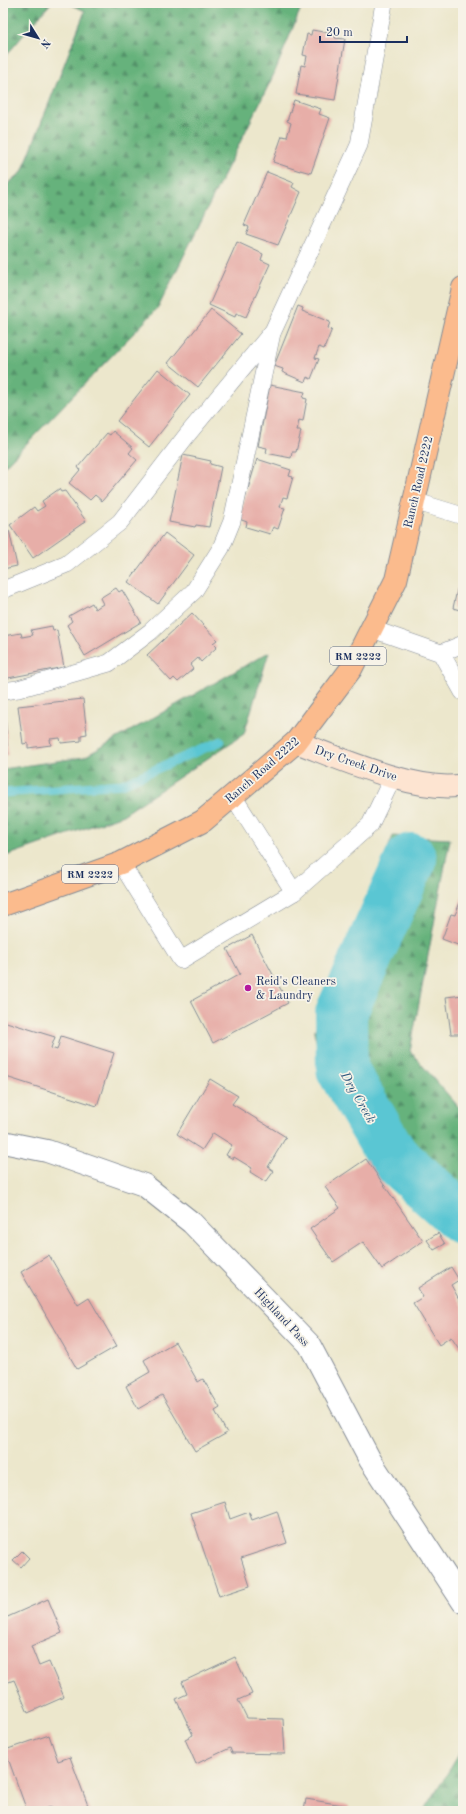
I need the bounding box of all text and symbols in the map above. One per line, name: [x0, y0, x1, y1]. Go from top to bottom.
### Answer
north arrow: [18, 18, 58, 58]
scale bar: [320, 18, 407, 44]
text: 20 m: [326, 27, 353, 39]
text: N: [38, 36, 52, 50]
street label: Ranch Road 2222: [403, 435, 435, 529]
road number: RM 2222: [330, 647, 386, 665]
street label: Ranch Road 2222: [223, 735, 302, 806]
street label: Dry Creek Drive: [313, 744, 399, 784]
road number: RM 2222: [62, 865, 118, 883]
place label: Reid's Cleaners & Laundry: [256, 976, 336, 1002]
marker: Reid's Cleaners & Laundry: [243, 983, 253, 993]
water label: Dry Creek: [337, 1069, 378, 1126]
street label: Highland Pass: [251, 1286, 311, 1349]

